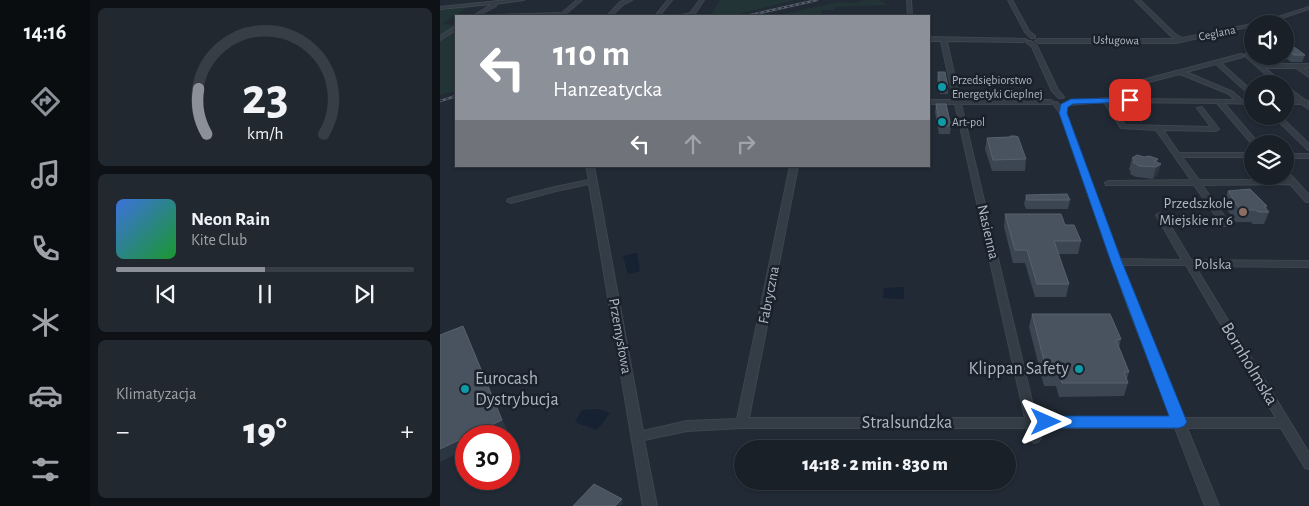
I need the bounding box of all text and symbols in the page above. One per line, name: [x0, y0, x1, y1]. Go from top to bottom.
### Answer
map controls: [1244, 15, 1294, 185]
button: sound: [1244, 15, 1294, 65]
text: 14:16: [24, 21, 66, 43]
street label: Ceglana: [1197, 23, 1237, 43]
street label: Usługowa: [1093, 34, 1140, 46]
icon: left: [470, 35, 535, 100]
text: 110 m: [553, 37, 630, 72]
text: 23: [242, 71, 288, 123]
place label: Przedsiębiorstwo Energetyki Cieplnej: [952, 74, 1043, 101]
button: search: [1244, 75, 1294, 125]
text: Hanzeatycka: [553, 78, 662, 100]
pin: [1109, 79, 1151, 121]
marker: Przedsiębiorstwo Energetyki Cieplnej: [936, 81, 948, 93]
icon: directions: [28, 84, 63, 119]
icon: arrive: [1116, 86, 1144, 114]
marker: Art-pol: [936, 116, 948, 128]
place label: Art-pol: [952, 116, 985, 128]
text: km/h: [247, 125, 283, 143]
icon: left: [626, 130, 654, 158]
icon: ahead: [679, 130, 707, 158]
icon: right: [732, 130, 760, 158]
button: layers: [1244, 135, 1294, 185]
icon: music: [28, 157, 63, 192]
place label: Przedszkole Miejskie nr 6: [1159, 196, 1233, 228]
street label: Nasienna: [974, 203, 1002, 261]
marker: Przedszkole Miejskie nr 6: [1237, 206, 1249, 218]
text: Neon Rain: [191, 210, 270, 229]
icon: phone: [28, 231, 63, 266]
text: Kite Club: [191, 232, 247, 248]
street label: Polska: [1194, 257, 1232, 272]
street label: Fabryczna: [756, 265, 782, 325]
icon: previous: [152, 280, 180, 308]
icon: pause: [251, 280, 279, 308]
icon: next: [350, 280, 378, 308]
street label: Przemysłowa: [606, 297, 634, 375]
icon: climate: [28, 305, 63, 340]
street label: Bornholmska: [1217, 319, 1281, 409]
place label: Klippan Safety: [969, 360, 1069, 378]
marker: Klippan Safety: [1073, 363, 1085, 375]
place label: Eurocash Dystrybucja: [475, 370, 559, 409]
icon: car: [28, 378, 63, 413]
marker: Eurocash Dystrybucja: [459, 383, 471, 395]
text: Klimatyzacja: [116, 386, 196, 402]
position arrow: [1019, 395, 1071, 447]
text: 19°: [243, 413, 287, 451]
street label: Stralsundzka: [862, 414, 952, 432]
text: −: [116, 418, 129, 446]
text: +: [401, 418, 414, 446]
speed limit sign: 30: [455, 425, 520, 490]
icon: filters: [28, 452, 63, 487]
text: 14:18 · 2 min · 830 m: [802, 455, 948, 474]

